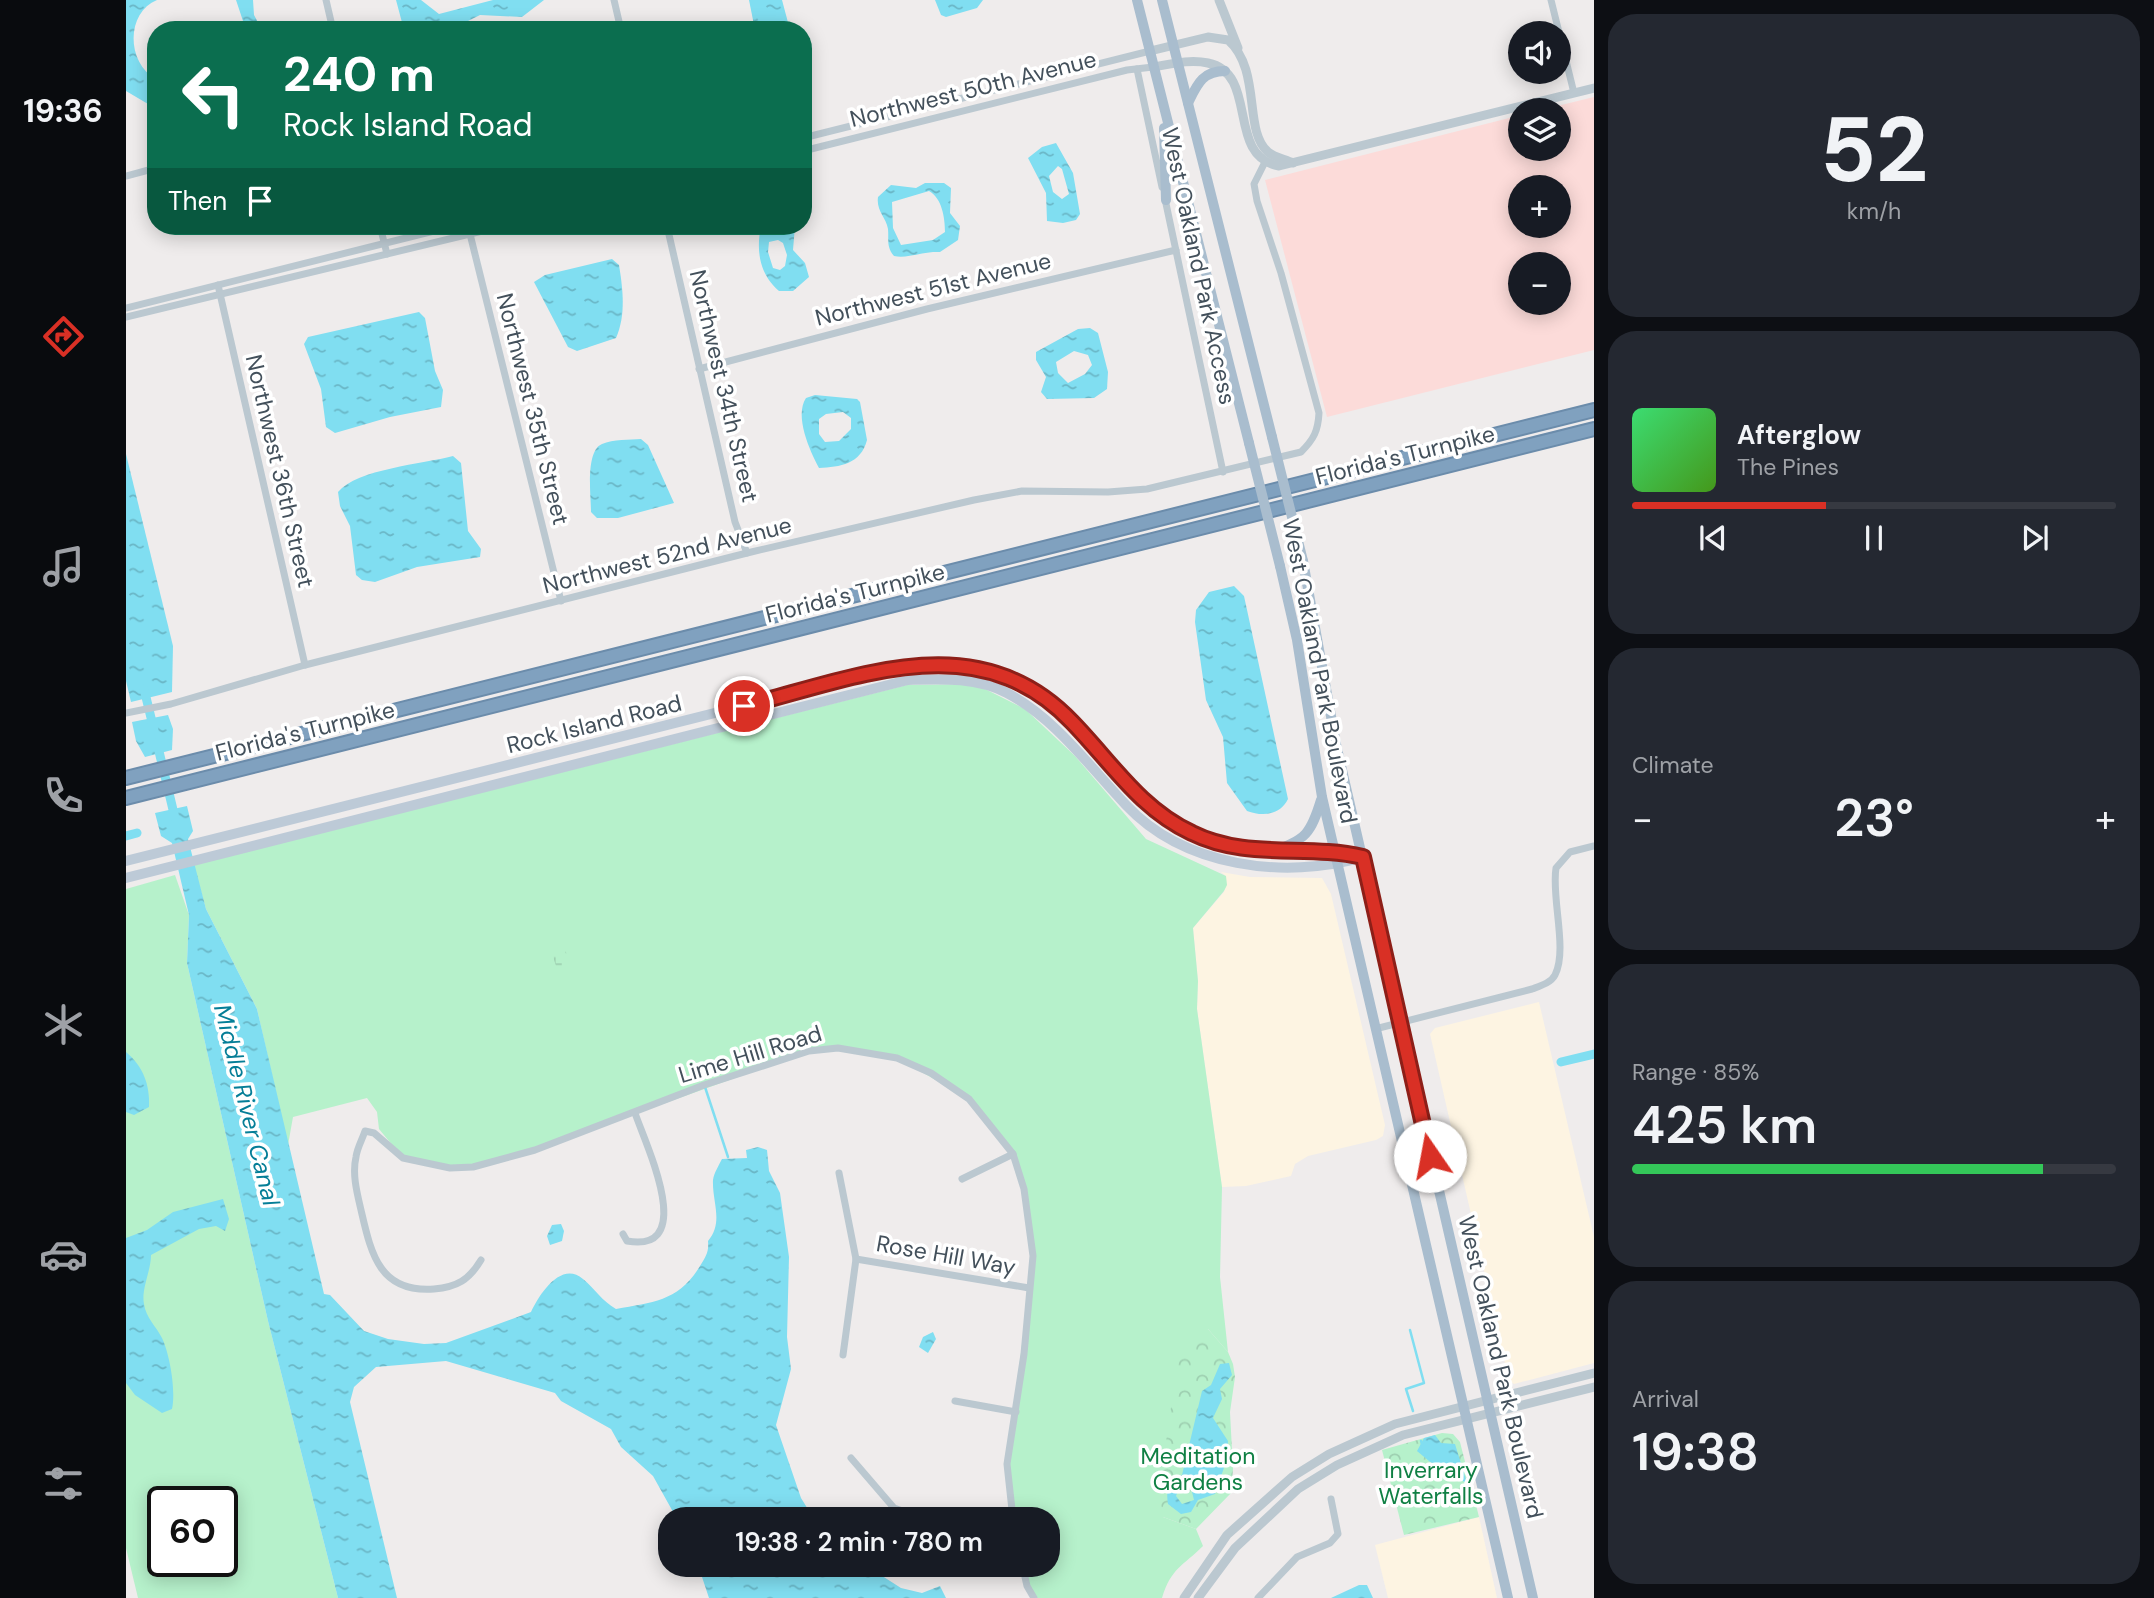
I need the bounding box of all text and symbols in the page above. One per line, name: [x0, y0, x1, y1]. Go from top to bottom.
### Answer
map controls: [1508, 21, 1571, 315]
button: sound: [1508, 21, 1571, 84]
text: 240 m: [283, 42, 435, 106]
street label: Northwest 50th Avenue: [847, 44, 1099, 134]
icon: left: [168, 49, 259, 140]
text: 19:36: [23, 90, 103, 132]
text: 52: [1820, 91, 1928, 209]
button: layers: [1508, 98, 1571, 161]
text: Rock Island Road: [283, 104, 533, 146]
street label: West Oakland Park Access: [1155, 125, 1243, 407]
button: +: [1508, 175, 1571, 238]
icon: arrive: [241, 182, 279, 220]
text: Then: [168, 184, 227, 218]
text: km/h: [1847, 196, 1901, 226]
street label: Northwest 51st Avenue: [812, 245, 1054, 333]
button: −: [1508, 252, 1571, 315]
street label: Northwest 34th Street: [683, 267, 765, 505]
street label: Northwest 35th Street: [490, 290, 576, 528]
icon: directions: [39, 312, 88, 361]
street label: Northwest 36th Street: [239, 352, 321, 590]
street label: Florida's Turnpike: [1312, 418, 1498, 492]
text: Afterglow: [1737, 418, 1861, 452]
text: The Pines: [1737, 452, 1839, 482]
street label: Northwest 52nd Avenue: [539, 510, 795, 600]
street label: West Oakland Park Boulevard: [1276, 516, 1364, 826]
icon: previous: [1694, 519, 1732, 557]
icon: pause: [1855, 519, 1893, 557]
icon: next: [2016, 519, 2054, 557]
icon: music: [39, 542, 88, 591]
street label: Florida's Turnpike: [762, 556, 948, 630]
pin: [714, 676, 774, 736]
icon: arrive: [725, 687, 763, 725]
street label: Rock Island Road: [503, 688, 685, 760]
street label: Florida's Turnpike: [212, 694, 398, 768]
text: Climate: [1632, 750, 1714, 780]
icon: phone: [39, 771, 88, 820]
text: 23°: [1834, 784, 1914, 852]
text: −: [1632, 794, 1653, 844]
text: +: [2095, 794, 2116, 844]
icon: climate: [39, 1000, 88, 1049]
water label: Middle River Canal: [207, 1001, 287, 1210]
street label: Lime Hill Road: [675, 1018, 825, 1090]
text: Range · 85%: [1632, 1057, 1759, 1087]
text: 425 km: [1632, 1091, 1817, 1159]
position arrow: [1393, 1119, 1467, 1193]
street label: West Oakland Park Boulevard: [1452, 1213, 1550, 1521]
street label: Rose Hill Way: [874, 1228, 1018, 1282]
icon: car: [39, 1230, 88, 1279]
text: Arrival: [1632, 1384, 1699, 1414]
text: 19:38: [1632, 1418, 1759, 1486]
park label: Meditation Gardens: [1141, 1441, 1255, 1497]
park label: Inverrary Waterfalls: [1378, 1455, 1484, 1511]
icon: filters: [39, 1459, 88, 1508]
speed limit sign: 60: [147, 1486, 238, 1577]
text: 19:38 · 2 min · 780 m: [735, 1525, 983, 1559]

